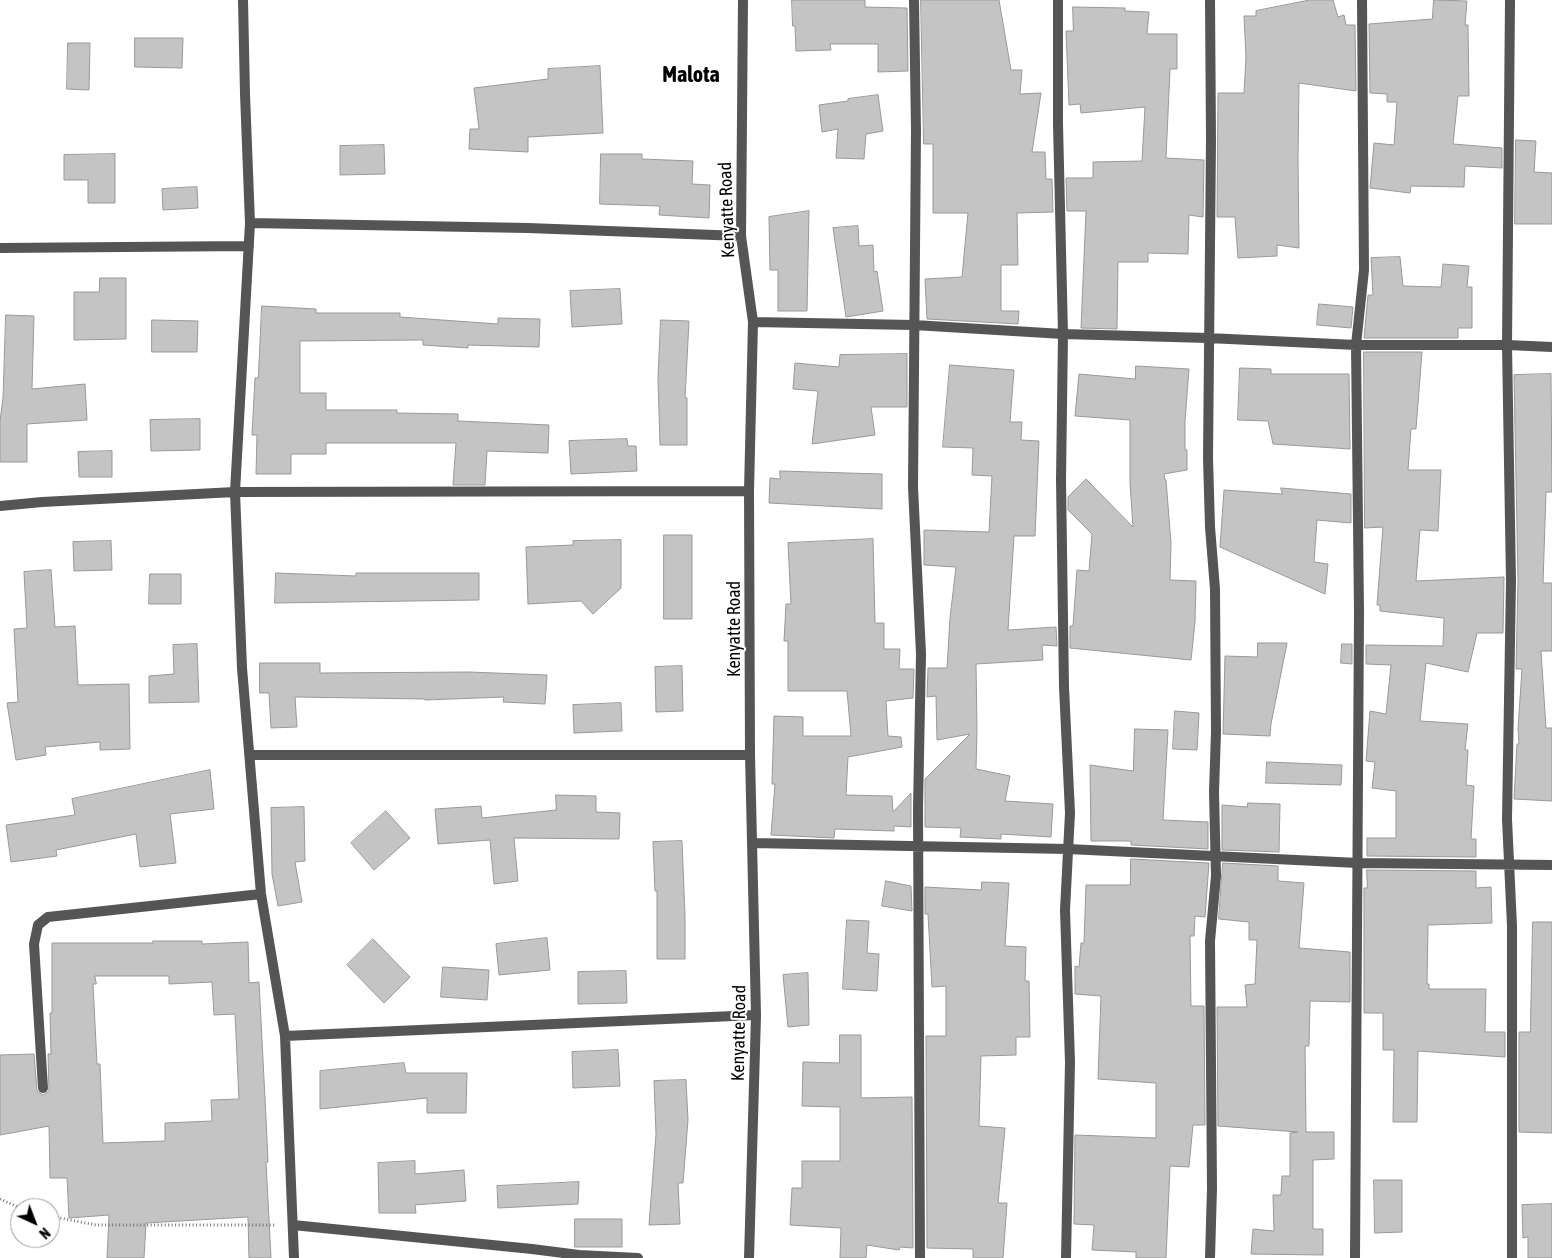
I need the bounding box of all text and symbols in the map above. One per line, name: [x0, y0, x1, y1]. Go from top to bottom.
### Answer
district label: Malota: [662, 62, 720, 88]
street label: Kenyatte Road: [715, 162, 739, 258]
street label: Kenyatte Road: [723, 581, 745, 677]
street label: Kenyatte Road: [727, 985, 751, 1081]
north arrow: [10, 1198, 60, 1248]
text: N: [36, 1225, 53, 1242]

